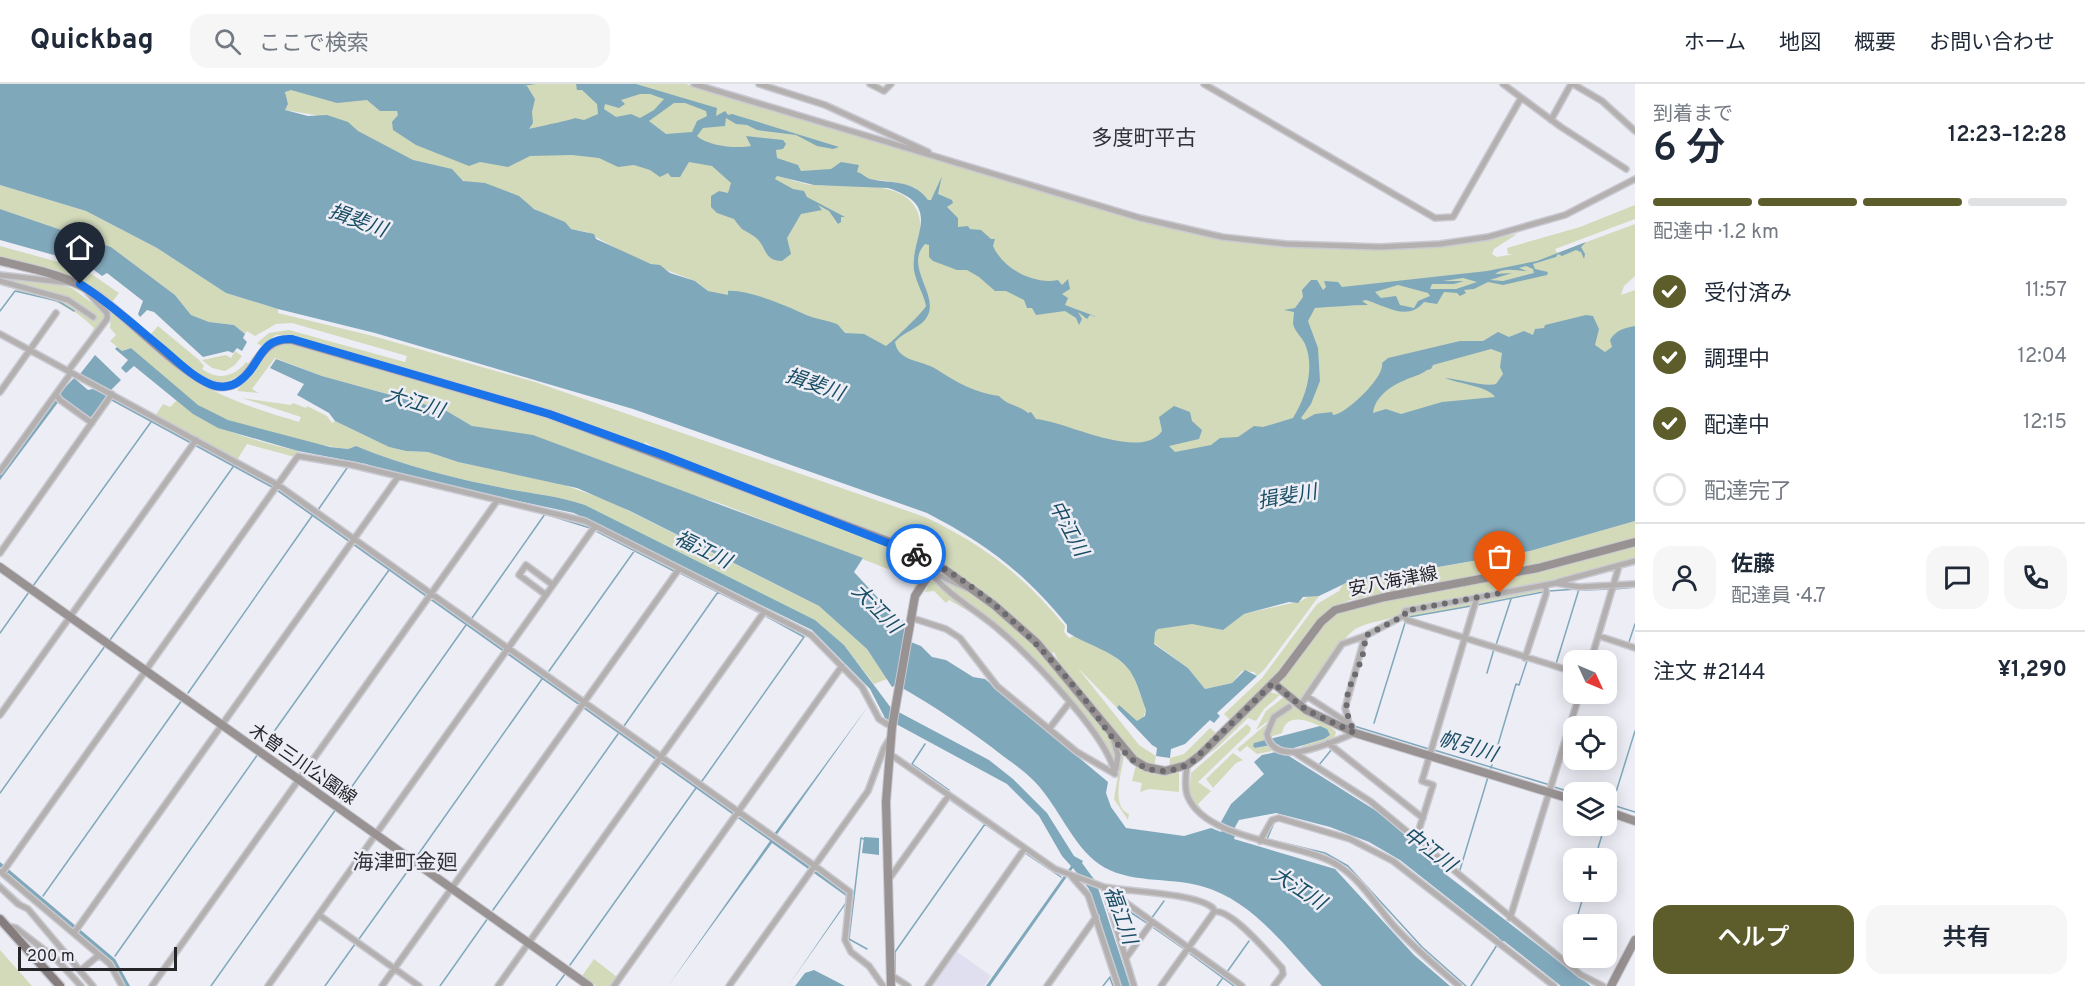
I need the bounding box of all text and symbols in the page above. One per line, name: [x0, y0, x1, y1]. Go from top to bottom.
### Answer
search box: [190, 14, 610, 68]
text: Quickbag: [30, 23, 154, 59]
icon: search: [211, 25, 244, 58]
text: ホーム: [1684, 30, 1746, 57]
text: 地図: [1779, 30, 1821, 57]
text: 概要: [1854, 30, 1896, 57]
text: お問い合わせ: [1929, 30, 2055, 57]
text: ここで検索: [259, 31, 369, 58]
text: 到着まで: [1653, 102, 1733, 128]
text: 12:23–12:28: [1948, 122, 2067, 149]
district label: 多度町平古: [1092, 126, 1197, 153]
text: 6 分: [1653, 126, 1725, 175]
water label: 揖斐川: [325, 199, 392, 245]
text: 配達中 · 1.2 km: [1653, 220, 1779, 246]
pin: [54, 222, 105, 284]
icon: home: [63, 231, 96, 264]
icon: check: [1653, 275, 1686, 308]
text: 11:57: [2025, 278, 2067, 304]
text: 受付済み: [1704, 281, 1792, 308]
icon: check: [1653, 341, 1686, 374]
text: 12:04: [2018, 344, 2067, 370]
text: 調理中: [1704, 347, 1770, 374]
water label: 揖斐川: [782, 364, 849, 409]
water label: 大江川: [382, 383, 449, 426]
icon: check: [1653, 407, 1686, 440]
text: 12:15: [2023, 410, 2067, 436]
text: 配達中: [1704, 413, 1770, 440]
text: 配達完了: [1704, 479, 1792, 506]
water label: 揖斐川: [1256, 480, 1321, 516]
water label: 中江川: [1042, 496, 1094, 563]
courier: [886, 524, 946, 584]
water label: 福江川: [669, 526, 737, 577]
pin: [1474, 531, 1525, 593]
icon: bike: [900, 538, 933, 571]
icon: bag: [1483, 540, 1516, 573]
button: person: [1653, 546, 1716, 609]
button: chat: [1926, 546, 1989, 609]
button: phone: [2004, 546, 2067, 609]
text: 佐藤: [1731, 552, 1775, 579]
street label: 安八海津線: [1347, 563, 1440, 602]
water label: 大江川: [845, 579, 907, 641]
text: 配達員 · 4.7: [1731, 584, 1826, 610]
north arrow: [1563, 650, 1617, 704]
map controls: [1563, 650, 1617, 968]
text: ¥1,290: [1998, 657, 2067, 684]
text: 注文 #2144: [1653, 660, 1766, 687]
button: locate: [1563, 716, 1617, 770]
street label: 木曽三川公園線: [244, 720, 360, 811]
water label: 帆引川: [1435, 727, 1502, 770]
button: layers: [1563, 782, 1617, 836]
water label: 中江川: [1397, 822, 1462, 880]
button: +: [1563, 848, 1617, 902]
district label: 海津町金廻: [353, 850, 458, 877]
water label: 大江川: [1266, 862, 1332, 918]
water label: 福江川: [1097, 883, 1142, 950]
button: ヘルプ: [1653, 905, 1854, 974]
button: 共有: [1866, 905, 2067, 974]
button: −: [1563, 914, 1617, 968]
scale bar: [18, 944, 177, 972]
text: 200 m: [27, 947, 75, 967]

